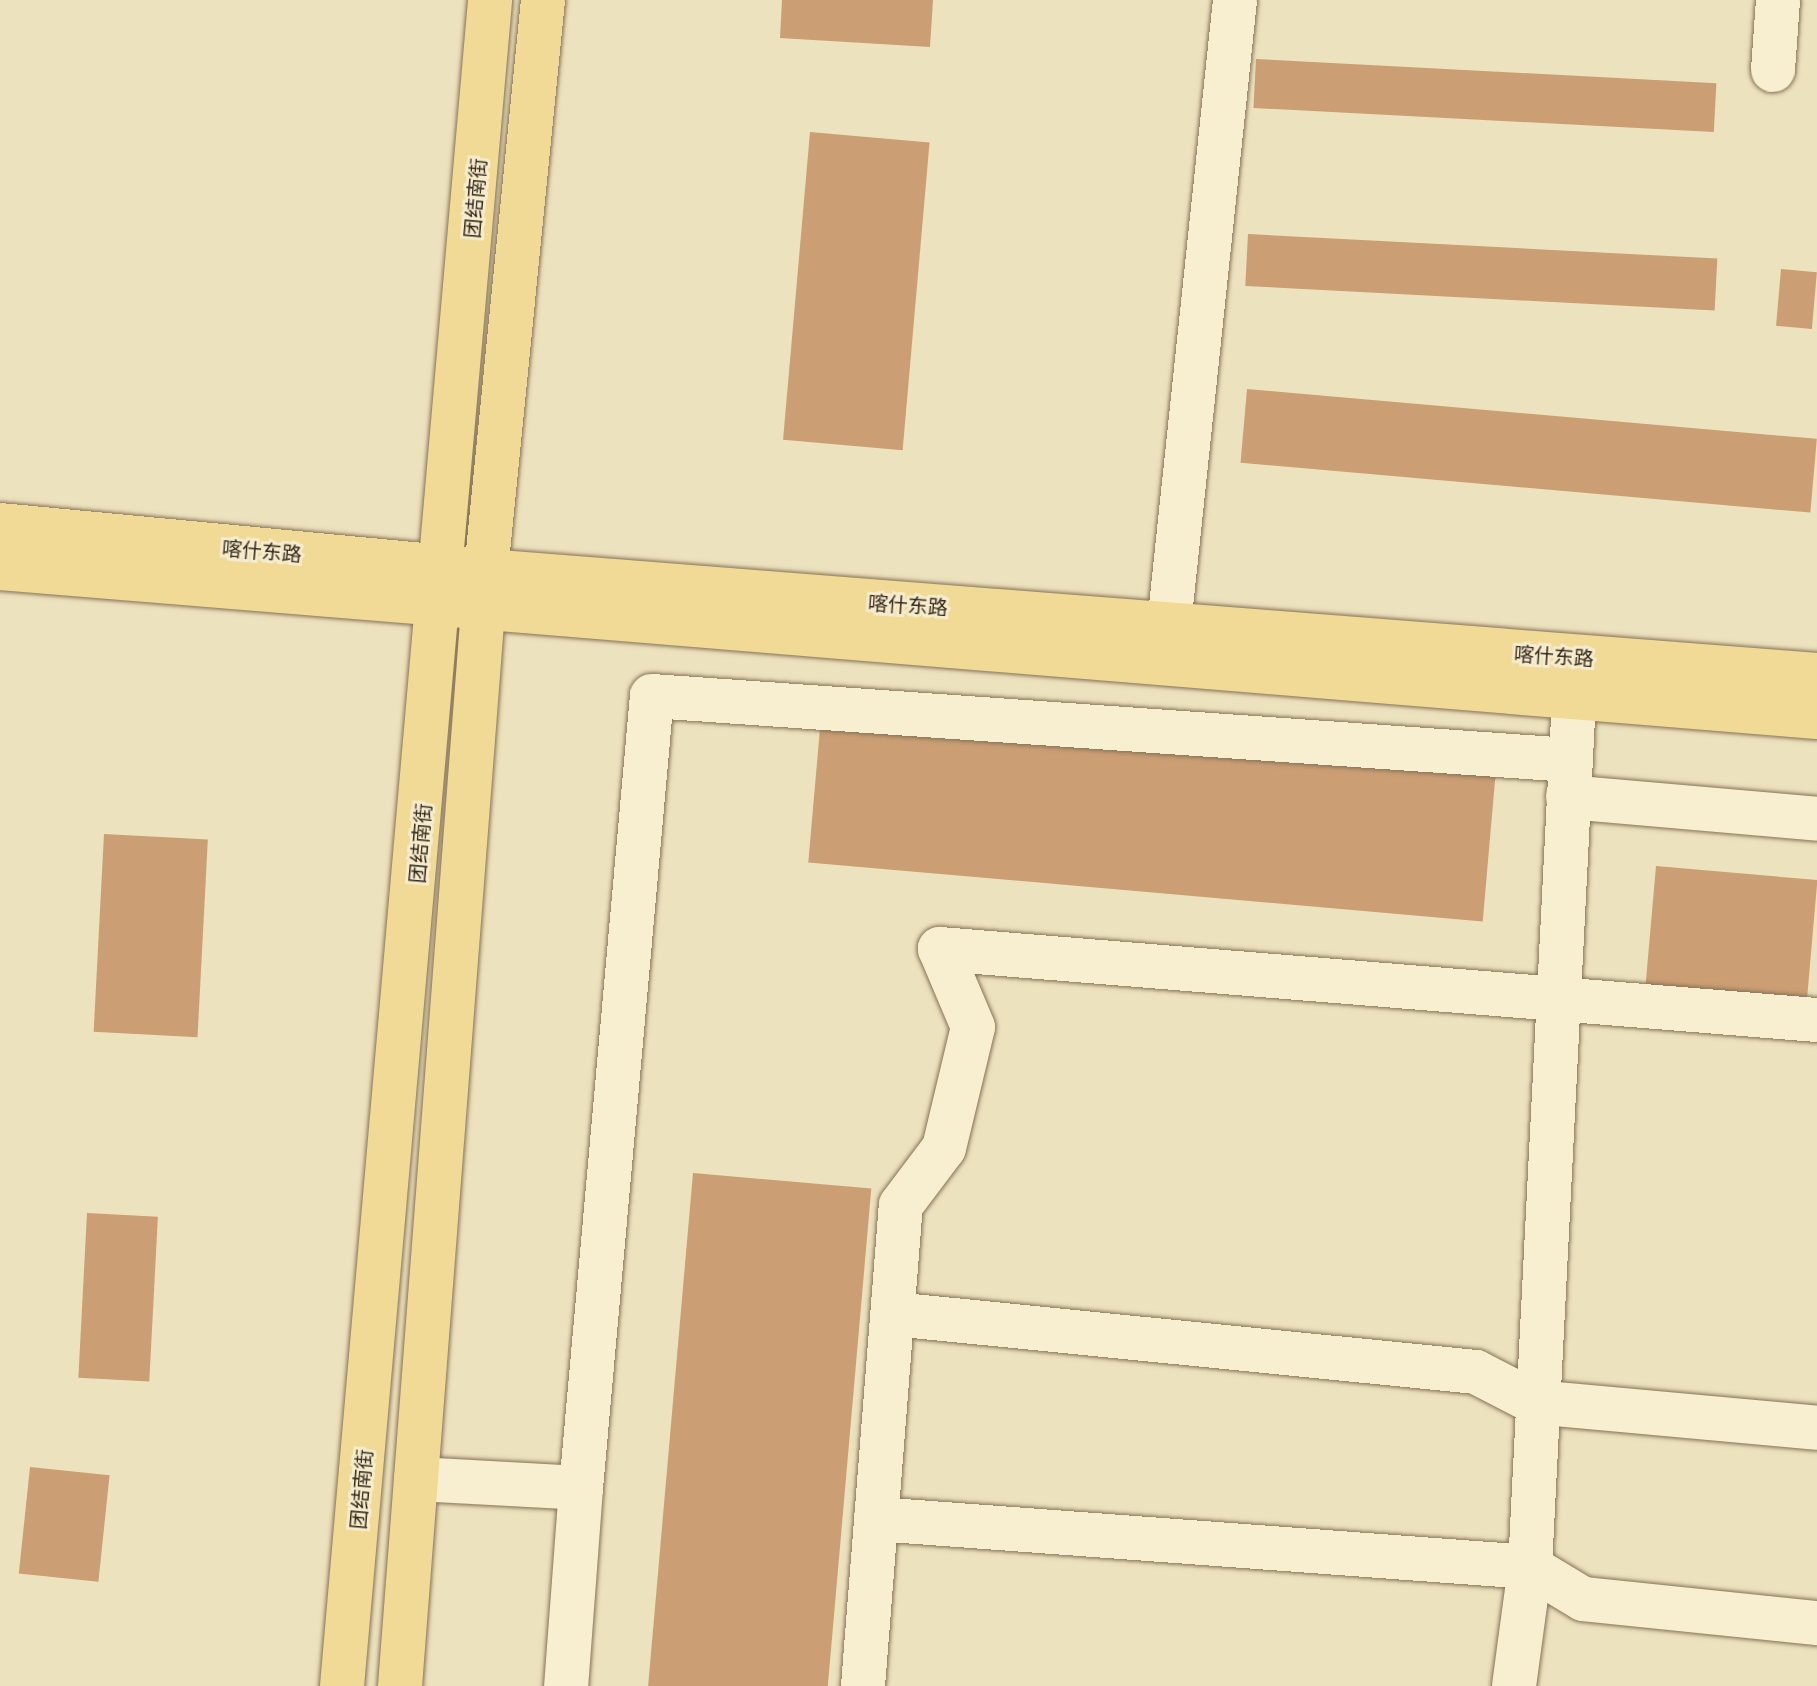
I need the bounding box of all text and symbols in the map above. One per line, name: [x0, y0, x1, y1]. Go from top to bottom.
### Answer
street label: 团结南街: [459, 157, 489, 239]
street label: 喀什东路: [221, 535, 303, 565]
street label: 喀什东路: [867, 589, 949, 619]
street label: 喀什东路: [1513, 640, 1595, 670]
street label: 团结南街: [404, 802, 434, 884]
street label: 团结南街: [345, 1448, 375, 1530]

